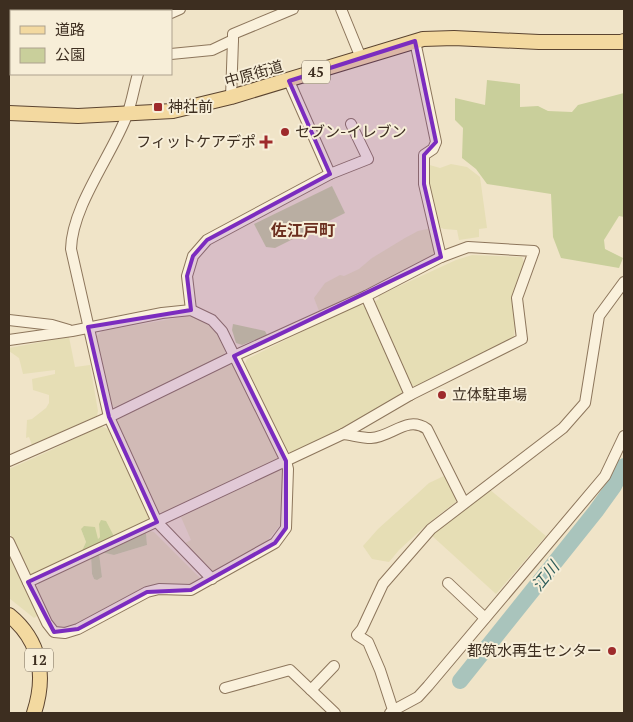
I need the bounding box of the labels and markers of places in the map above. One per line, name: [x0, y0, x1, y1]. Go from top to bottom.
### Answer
place label: 神社前: [168, 96, 213, 116]
marker: 神社前: [152, 101, 164, 113]
place label: セブン-イレブン: [295, 121, 406, 141]
marker: セブン-イレブン: [279, 126, 291, 138]
place label: フィットケアデポ: [136, 131, 256, 151]
marker: フィットケアデポ: [260, 136, 272, 148]
place label: 立体駐車場: [452, 384, 527, 404]
marker: 立体駐車場: [436, 389, 448, 401]
place label: 都筑水再生センター: [467, 640, 602, 660]
marker: 都筑水再生センター: [606, 645, 618, 657]

